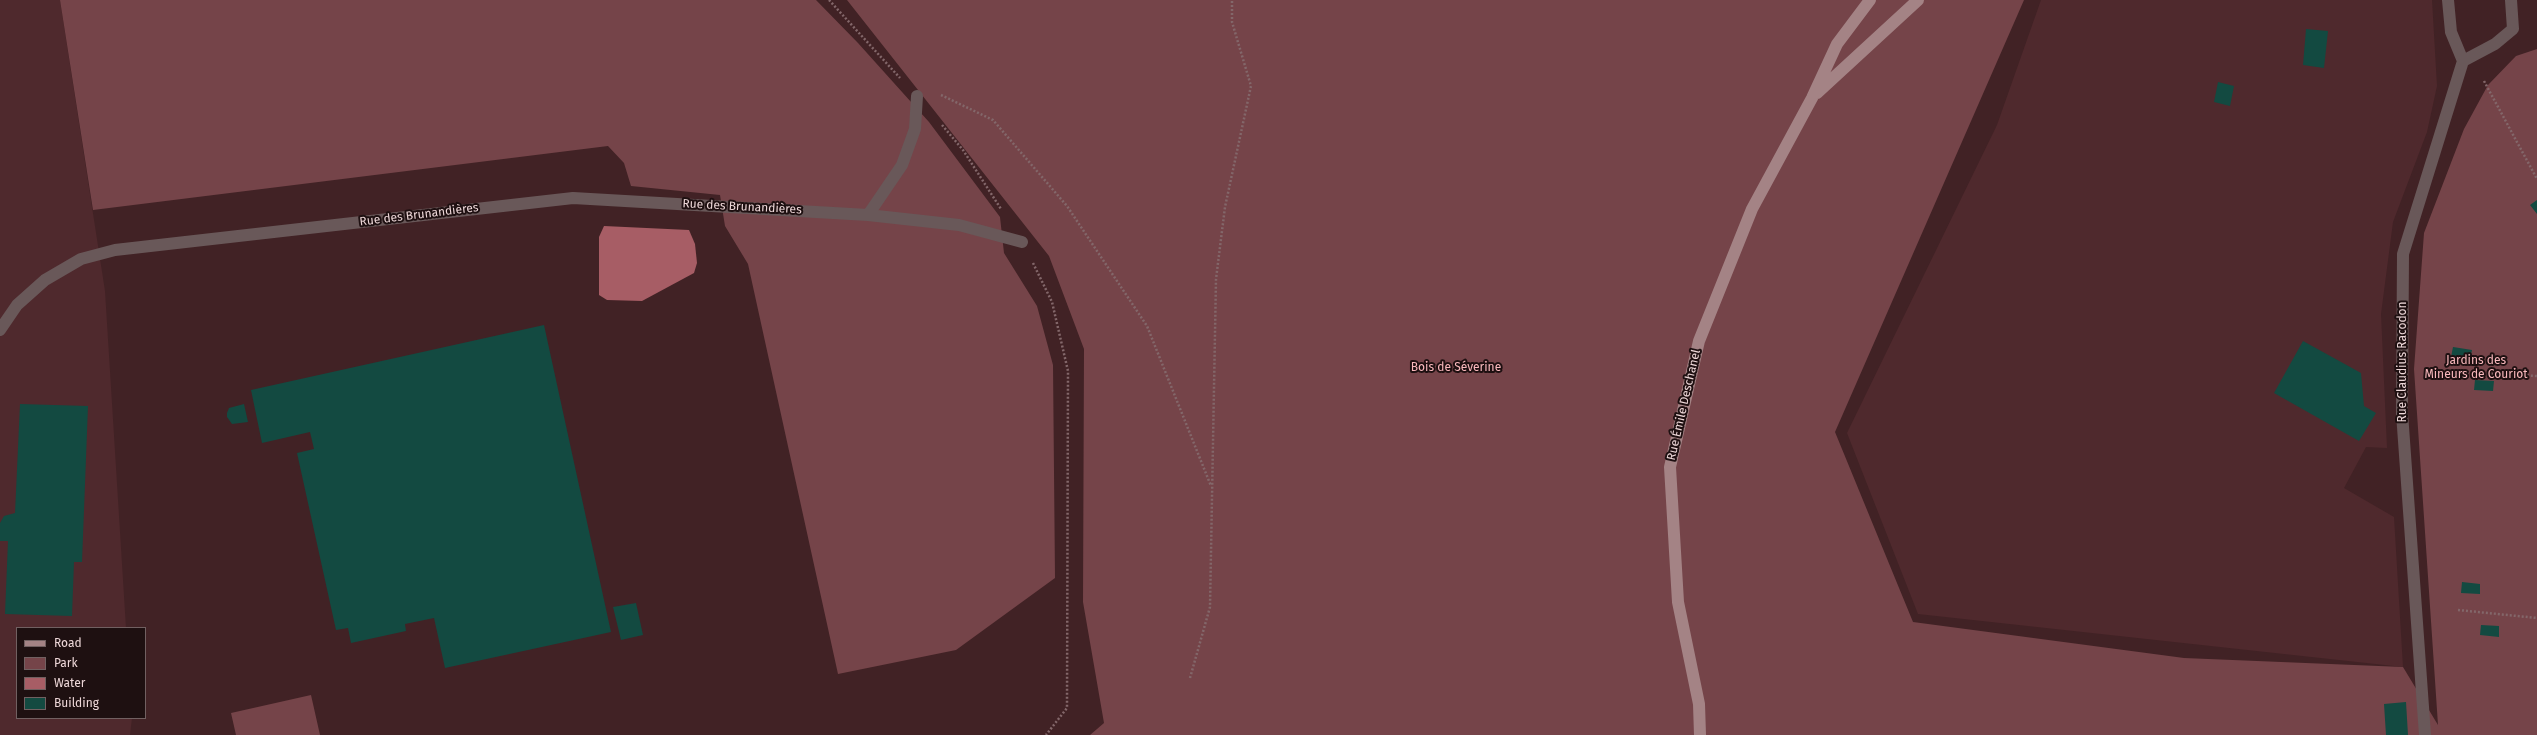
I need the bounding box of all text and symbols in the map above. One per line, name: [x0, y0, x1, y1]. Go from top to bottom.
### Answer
street label: Rue des Brunandières: [682, 197, 802, 217]
street label: Rue des Brunandières: [359, 201, 479, 229]
street label: Rue Claudius Racodon: [2396, 301, 2410, 423]
street label: Rue Émile Deschanel: [1664, 348, 1704, 462]
park label: Jardins des Mineurs de Couriot: [2424, 354, 2528, 382]
park label: Bois de Séverine: [1411, 361, 1501, 375]
legend: [16, 627, 146, 719]
text: Road: [54, 636, 82, 650]
text: Park: [54, 656, 78, 670]
text: Water: [54, 676, 85, 690]
text: Building: [54, 696, 99, 710]

